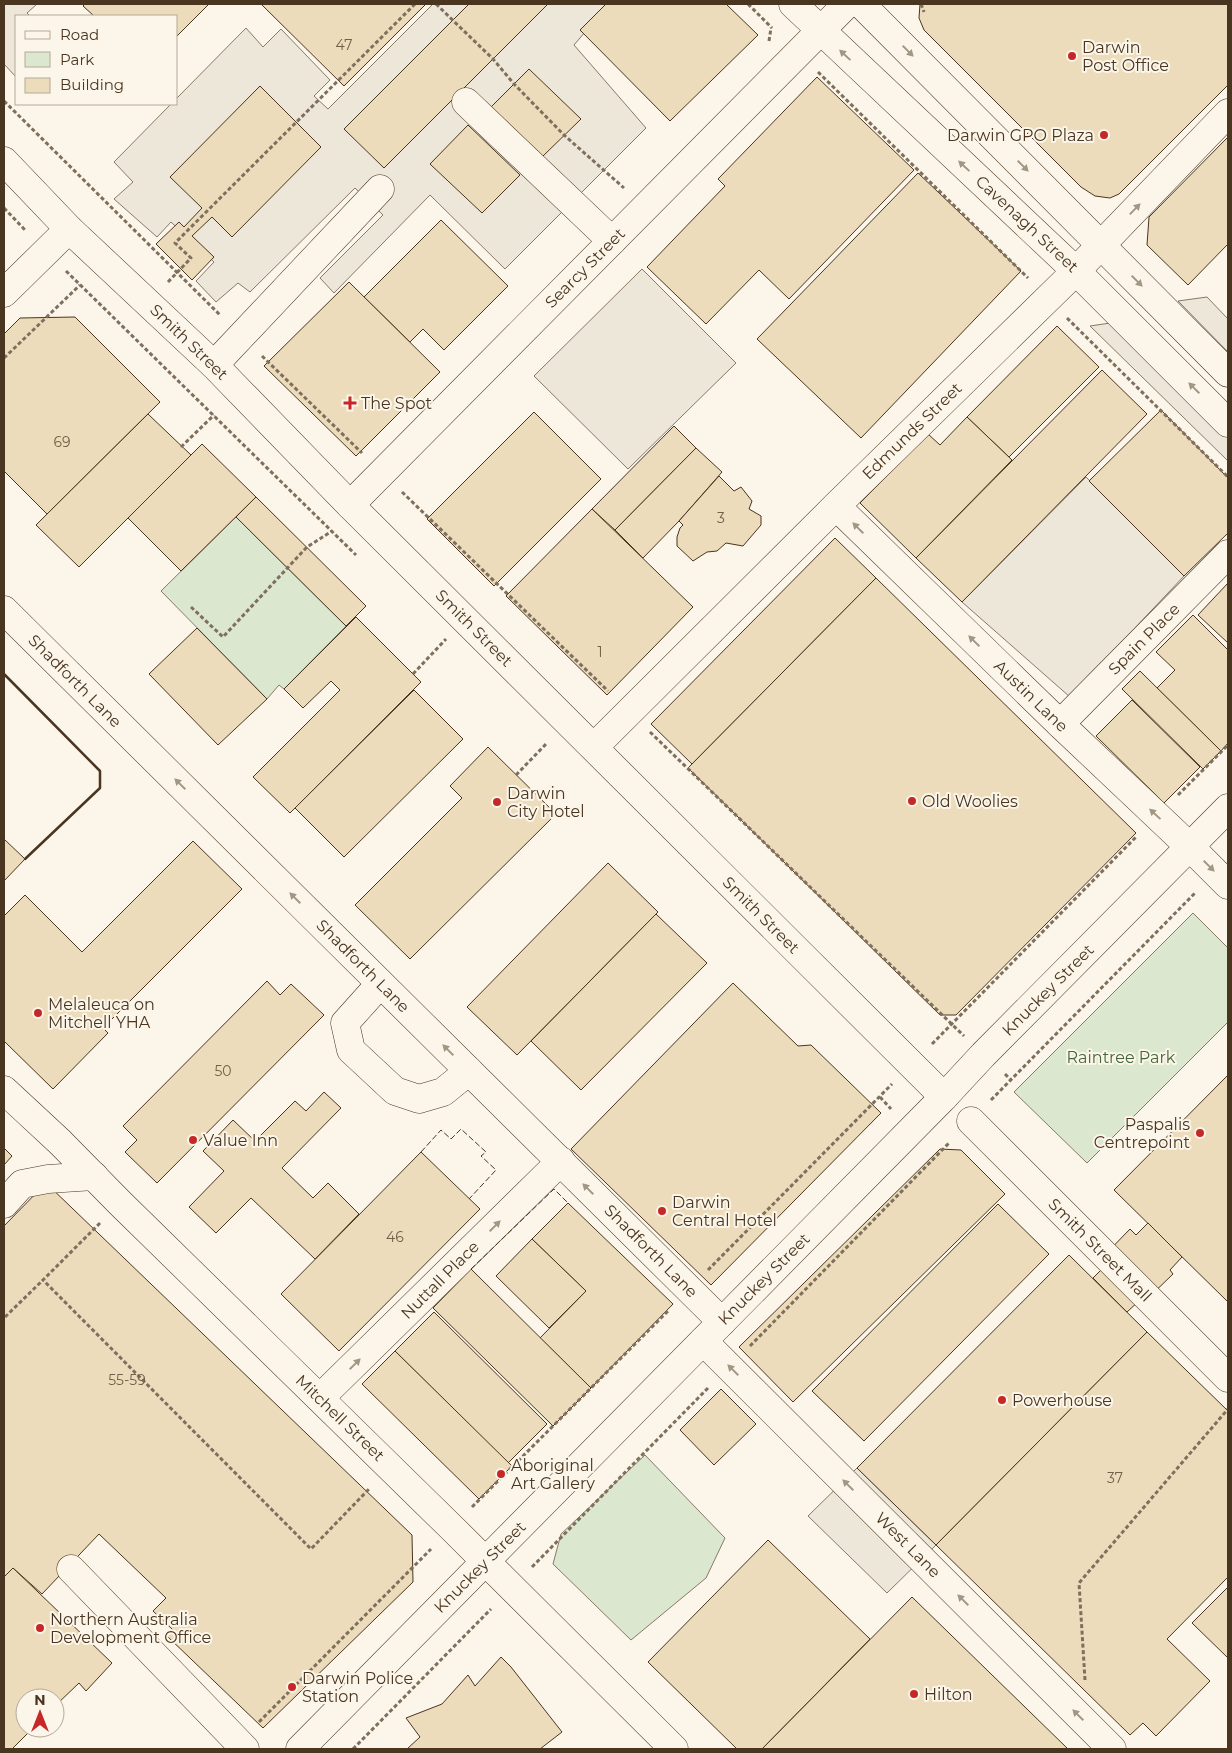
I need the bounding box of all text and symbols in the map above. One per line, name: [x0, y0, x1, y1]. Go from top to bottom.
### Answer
legend: [15, 15, 178, 105]
text: Road: [60, 25, 99, 44]
house number: 47: [336, 36, 352, 54]
place label: Darwin Post Office: [1082, 38, 1169, 75]
one-way arrow: [902, 45, 914, 57]
one-way arrow: [840, 49, 852, 61]
text: Park: [60, 50, 94, 69]
marker: Darwin Post Office: [1066, 50, 1078, 62]
text: Building: [60, 75, 124, 94]
place label: Darwin GPO Plaza: [947, 126, 1094, 145]
marker: Darwin GPO Plaza: [1098, 129, 1110, 141]
one-way arrow: [958, 160, 970, 172]
one-way arrow: [1016, 160, 1028, 172]
street label: Cavenagh Street: [972, 172, 1083, 277]
one-way arrow: [1129, 204, 1141, 216]
street label: Searcy Street: [541, 224, 629, 312]
one-way arrow: [1131, 275, 1143, 287]
street label: Smith Street: [146, 300, 232, 384]
street label: Edmunds Street: [858, 378, 966, 483]
one-way arrow: [1188, 382, 1200, 394]
place label: The Spot: [361, 394, 433, 413]
marker: The Spot: [343, 396, 357, 410]
house number: 69: [53, 433, 71, 451]
house number: 3: [717, 509, 725, 527]
one-way arrow: [852, 522, 864, 534]
street label: Smith Street: [432, 586, 517, 671]
street label: Spain Place: [1104, 599, 1184, 679]
street label: Shadforth Lane: [25, 631, 125, 731]
one-way arrow: [968, 635, 980, 647]
house number: 1: [597, 643, 603, 661]
street label: Austin Lane: [990, 656, 1072, 736]
one-way arrow: [174, 778, 186, 790]
place label: Darwin City Hotel: [507, 784, 585, 821]
place label: Old Woolies: [922, 792, 1018, 811]
marker: Old Woolies: [906, 795, 918, 807]
marker: Darwin City Hotel: [491, 796, 503, 808]
one-way arrow: [1149, 808, 1161, 820]
one-way arrow: [1203, 860, 1215, 872]
street label: Smith Street: [719, 873, 804, 958]
one-way arrow: [289, 893, 301, 905]
street label: Shadforth Lane: [313, 916, 413, 1016]
street label: Knuckey Street: [998, 940, 1098, 1040]
place label: Melaleuca on Mitchell YHA: [48, 995, 155, 1032]
marker: Melaleuca on Mitchell YHA: [32, 1007, 44, 1019]
one-way arrow: [442, 1044, 454, 1056]
park label: Raintree Park: [1067, 1048, 1176, 1067]
house number: 50: [214, 1062, 232, 1080]
place label: Paspalis Centrepoint: [1094, 1115, 1190, 1152]
marker: Paspalis Centrepoint: [1194, 1127, 1206, 1139]
place label: Value Inn: [203, 1131, 278, 1150]
marker: Value Inn: [187, 1134, 199, 1146]
one-way arrow: [582, 1183, 594, 1195]
place label: Darwin Central Hotel: [672, 1193, 777, 1230]
street label: Smith Street Mall: [1044, 1194, 1156, 1306]
street label: Shadforth Lane: [601, 1201, 701, 1301]
marker: Darwin Central Hotel: [656, 1205, 668, 1217]
one-way arrow: [489, 1220, 501, 1232]
house number: 46: [386, 1228, 404, 1246]
street label: Knuckey Street: [714, 1229, 814, 1329]
street label: Nuttall Place: [397, 1237, 483, 1323]
one-way arrow: [348, 1358, 360, 1370]
one-way arrow: [727, 1364, 739, 1376]
house number: 55-59: [108, 1371, 146, 1389]
street label: Mitchell Street: [292, 1371, 389, 1466]
place label: Powerhouse: [1012, 1391, 1112, 1410]
marker: Powerhouse: [996, 1394, 1008, 1406]
place label: Aboriginal Art Gallery: [511, 1456, 595, 1493]
marker: Aboriginal Art Gallery: [495, 1468, 507, 1480]
house number: 37: [1107, 1469, 1123, 1487]
one-way arrow: [842, 1479, 854, 1491]
street label: West Lane: [871, 1508, 945, 1582]
street label: Knuckey Street: [430, 1517, 530, 1617]
one-way arrow: [957, 1594, 969, 1606]
place label: Northern Australia Development Office: [50, 1610, 211, 1647]
marker: Northern Australia Development Office: [34, 1622, 46, 1634]
place label: Darwin Police Station: [302, 1669, 413, 1706]
marker: Darwin Police Station: [286, 1681, 298, 1693]
place label: Hilton: [924, 1685, 973, 1704]
north arrow: [15, 1688, 65, 1738]
marker: Hilton: [908, 1688, 920, 1700]
text: N: [34, 1691, 46, 1709]
one-way arrow: [1072, 1709, 1084, 1721]

